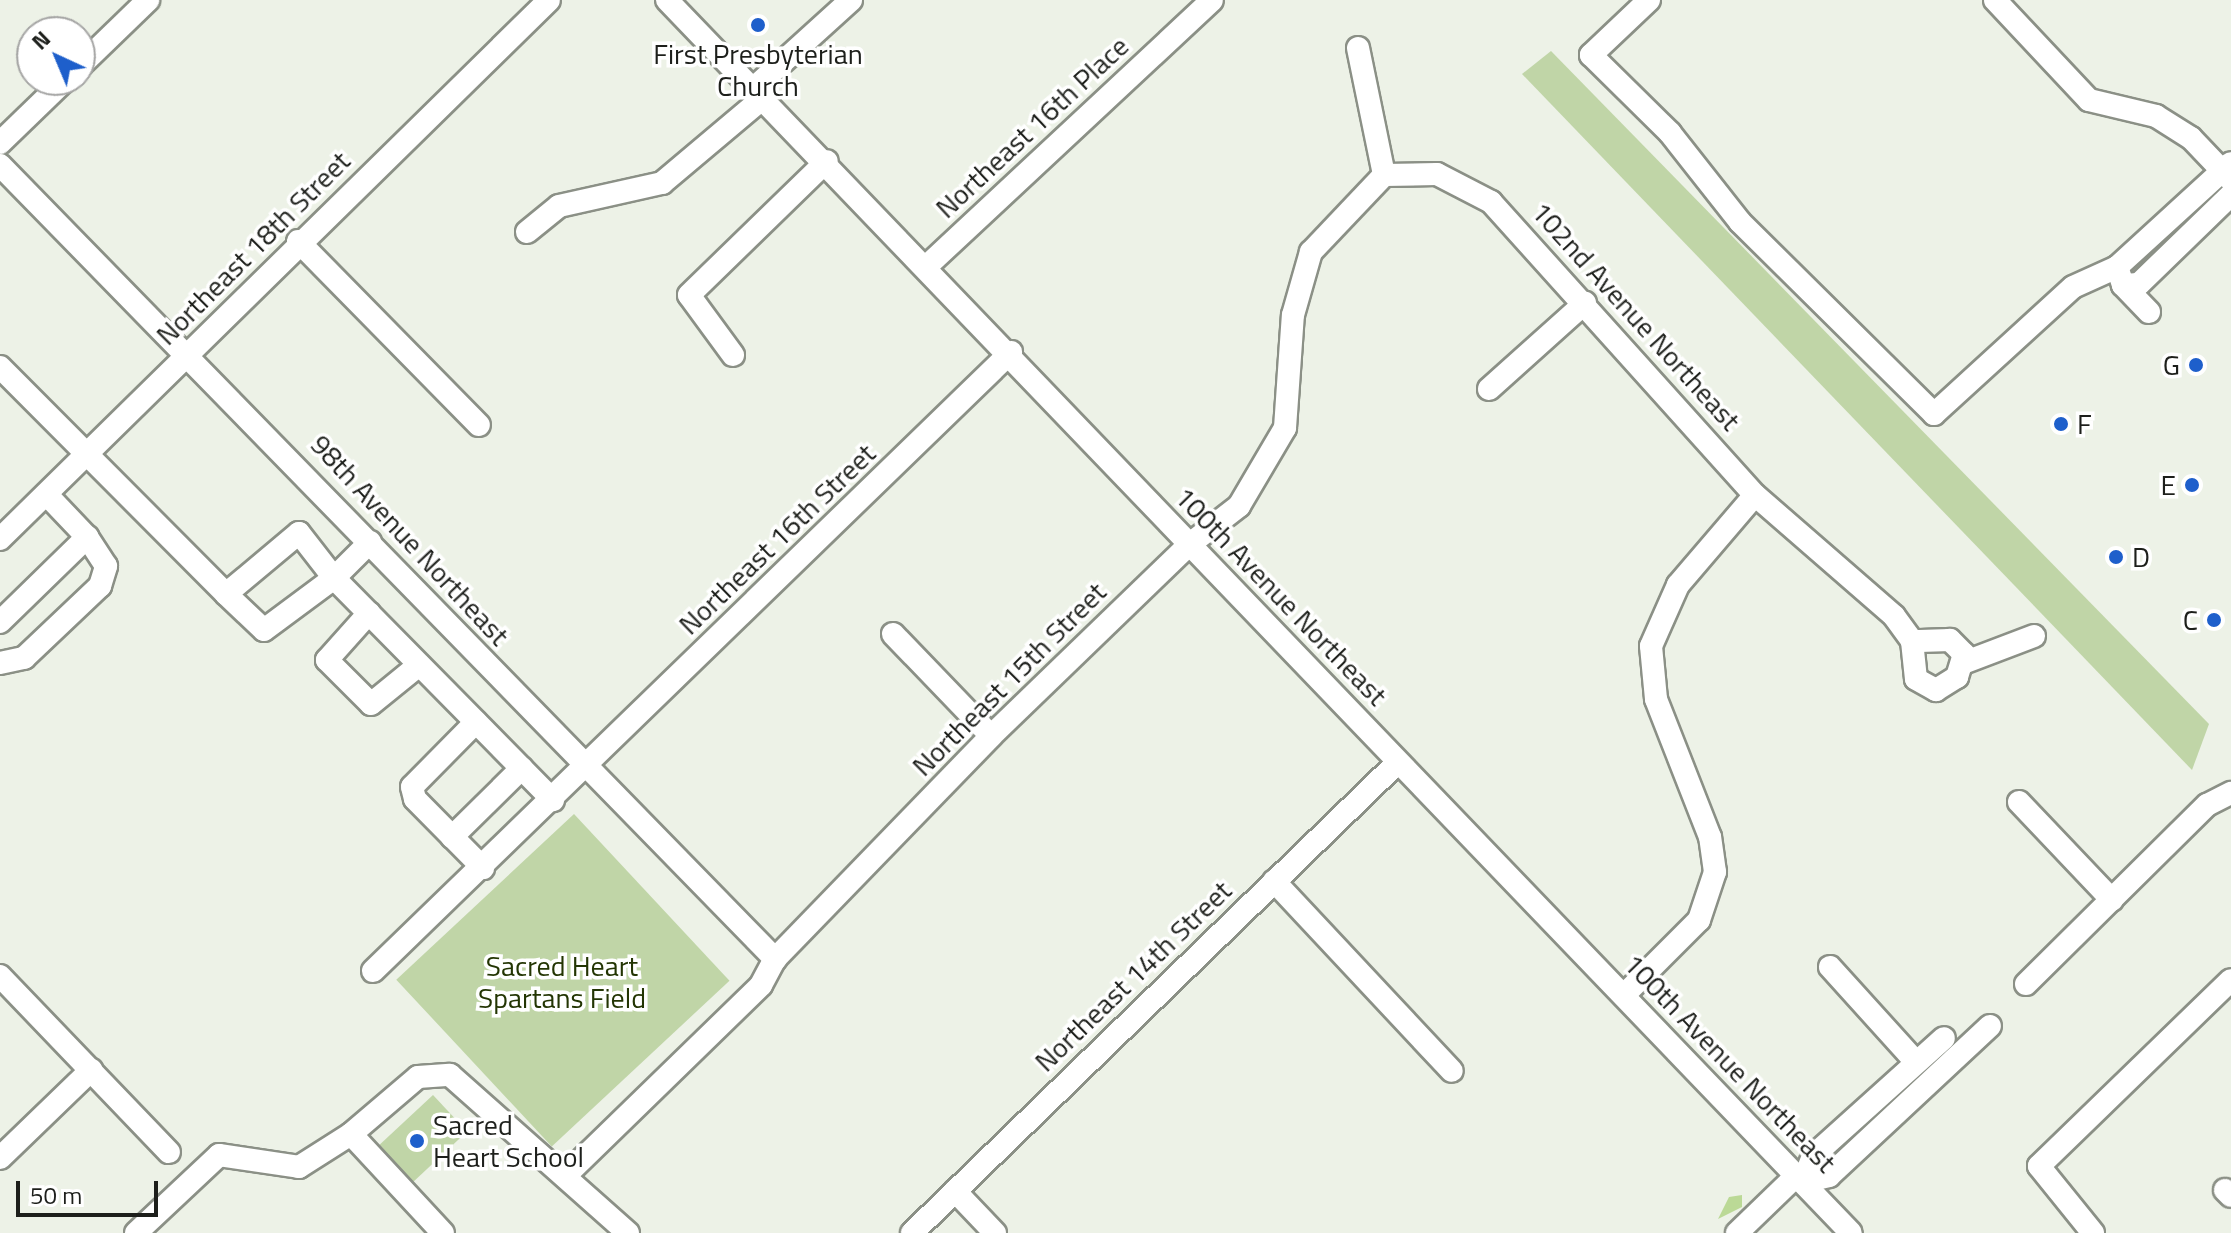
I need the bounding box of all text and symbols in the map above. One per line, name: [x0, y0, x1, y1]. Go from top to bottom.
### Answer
north arrow: [16, 16, 96, 96]
marker: First Presbyterian Church: [749, 16, 767, 34]
text: N: [23, 23, 58, 58]
street label: Northeast 16th Place: [929, 29, 1135, 225]
place label: First Presbyterian Church: [653, 37, 863, 103]
street label: Northeast 18th Street: [149, 144, 357, 352]
street label: 102nd Avenue Northeast: [1525, 195, 1747, 437]
place label: G: [2163, 348, 2180, 382]
marker: G: [2187, 356, 2205, 374]
place label: F: [2077, 407, 2092, 441]
marker: F: [2052, 415, 2070, 433]
street label: 98th Avenue Northeast: [304, 428, 516, 652]
street label: Northeast 16th Street: [672, 437, 882, 641]
place label: E: [2161, 468, 2176, 502]
marker: E: [2183, 476, 2201, 494]
street label: 100th Avenue Northeast: [1168, 480, 1394, 712]
place label: D: [2132, 540, 2150, 574]
marker: D: [2107, 548, 2125, 566]
street label: Northeast 15th Street: [905, 575, 1113, 783]
place label: C: [2183, 603, 2198, 637]
marker: C: [2205, 611, 2223, 629]
street label: Northeast 14th Street: [1028, 874, 1238, 1078]
street label: 100th Avenue Northeast: [1617, 947, 1843, 1179]
park label: Sacred Heart Spartans Field: [478, 949, 646, 1015]
place label: Sacred Heart School: [433, 1108, 584, 1174]
marker: Sacred Heart School: [408, 1132, 426, 1150]
scale bar: [20, 1165, 162, 1215]
text: 50 m: [30, 1177, 82, 1213]

